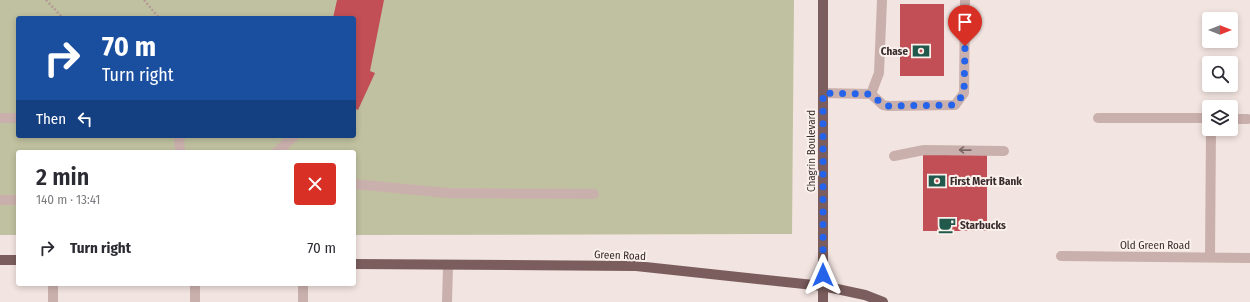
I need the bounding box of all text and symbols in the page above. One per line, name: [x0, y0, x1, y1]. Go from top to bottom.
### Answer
pin: [948, 5, 982, 46]
icon: arrive: [954, 11, 976, 33]
north arrow: [1202, 12, 1238, 48]
map controls: [1202, 12, 1238, 136]
text: 70 m: [102, 30, 156, 63]
icon: right: [36, 32, 88, 84]
bank icon: Chase: [911, 41, 931, 61]
place label: Chase: [881, 45, 908, 58]
button: search: [1202, 56, 1238, 92]
text: Turn right: [102, 64, 174, 86]
button: layers: [1202, 100, 1238, 136]
icon: left: [74, 108, 96, 130]
text: Then: [36, 110, 66, 128]
street label: Chagrin Boulevard: [805, 110, 818, 192]
one-way arrow: [959, 146, 972, 154]
text: 2 min: [36, 163, 89, 191]
button: close: [294, 163, 336, 205]
bank icon: First Merit Bank: [927, 171, 947, 191]
place label: First Merit Bank: [950, 175, 1022, 188]
text: 140 m · 13:41: [36, 192, 100, 207]
cafe icon: Starbucks: [937, 215, 957, 235]
place label: Starbucks: [960, 219, 1006, 232]
icon: right: [36, 237, 58, 259]
text: Turn right: [70, 239, 131, 257]
text: 70 m: [307, 239, 336, 257]
street label: Old Green Road: [1120, 239, 1190, 252]
street label: Green Road: [594, 248, 646, 263]
position arrow: [802, 254, 844, 296]

